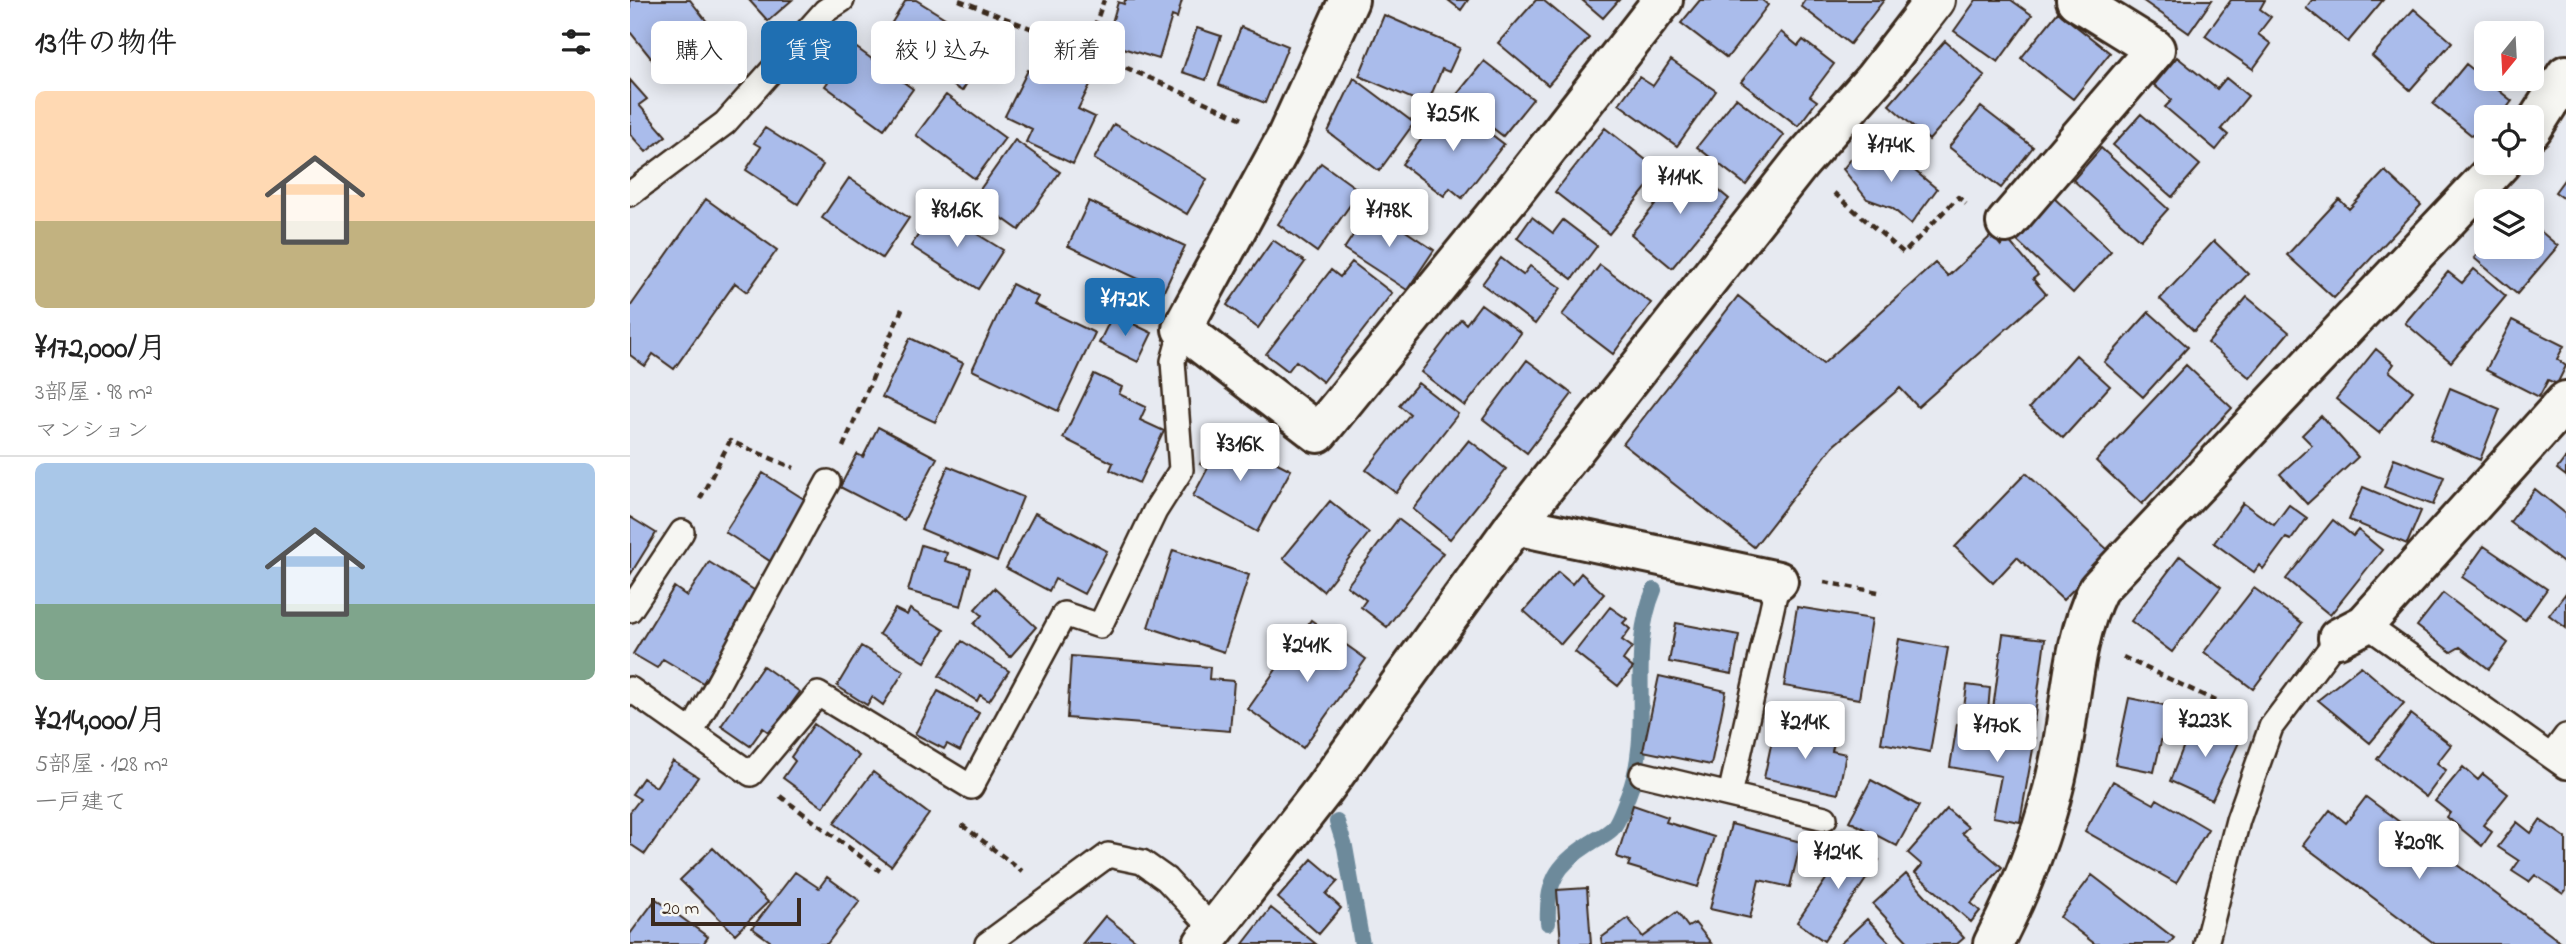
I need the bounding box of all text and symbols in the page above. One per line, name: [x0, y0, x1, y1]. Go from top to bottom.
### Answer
chip: 購入: [651, 21, 747, 84]
chip: 賃貸: [761, 21, 857, 84]
chip: 絞り込み: [871, 21, 1015, 84]
chip: 新着: [1029, 21, 1125, 84]
north arrow: [2474, 21, 2544, 91]
map controls: [2474, 21, 2544, 259]
text: 13件の物件: [35, 23, 177, 67]
icon: filters: [557, 23, 595, 61]
pin: ¥251K: [1404, 94, 1502, 153]
text: ¥251K: [1427, 99, 1479, 132]
button: locate: [2474, 105, 2544, 175]
pin: ¥174K: [1842, 124, 1940, 184]
text: ¥174K: [1868, 130, 1914, 163]
icon: home: [252, 137, 378, 263]
pin: ¥114K: [1631, 156, 1729, 216]
text: ¥114K: [1658, 162, 1702, 195]
button: layers: [2474, 189, 2544, 259]
pin: ¥81.6K: [900, 190, 1014, 249]
pin: ¥178K: [1340, 190, 1438, 249]
text: ¥81.6K: [932, 195, 982, 228]
text: ¥178K: [1366, 195, 1412, 228]
pin: ¥172K: [1076, 278, 1174, 338]
text: ¥172K: [1101, 284, 1149, 317]
text: ¥172,000/月: [35, 328, 167, 372]
text: 3部屋 · 98 m²: [35, 377, 153, 410]
text: マンション: [35, 415, 149, 448]
pin: ¥316K: [1191, 424, 1289, 483]
text: ¥316K: [1216, 429, 1264, 462]
icon: home: [252, 509, 378, 635]
pin: ¥241K: [1258, 624, 1356, 684]
text: ¥241K: [1283, 630, 1331, 663]
text: ¥214,000/月: [35, 700, 167, 744]
pin: ¥223K: [2156, 700, 2254, 759]
pin: ¥214K: [1756, 702, 1854, 761]
pin: ¥170K: [1948, 704, 2046, 764]
text: ¥223K: [2179, 705, 2231, 738]
text: ¥214K: [1781, 707, 1829, 740]
text: ¥170K: [1974, 710, 2020, 743]
text: 5部屋 · 128 m²: [35, 749, 168, 782]
text: 一戸建て: [35, 787, 127, 820]
pin: ¥209K: [2370, 822, 2468, 881]
text: ¥209K: [2395, 827, 2443, 860]
pin: ¥124K: [1789, 832, 1887, 891]
text: ¥124K: [1814, 837, 1862, 870]
scale bar: [651, 895, 802, 927]
text: 20 m: [662, 896, 699, 923]

